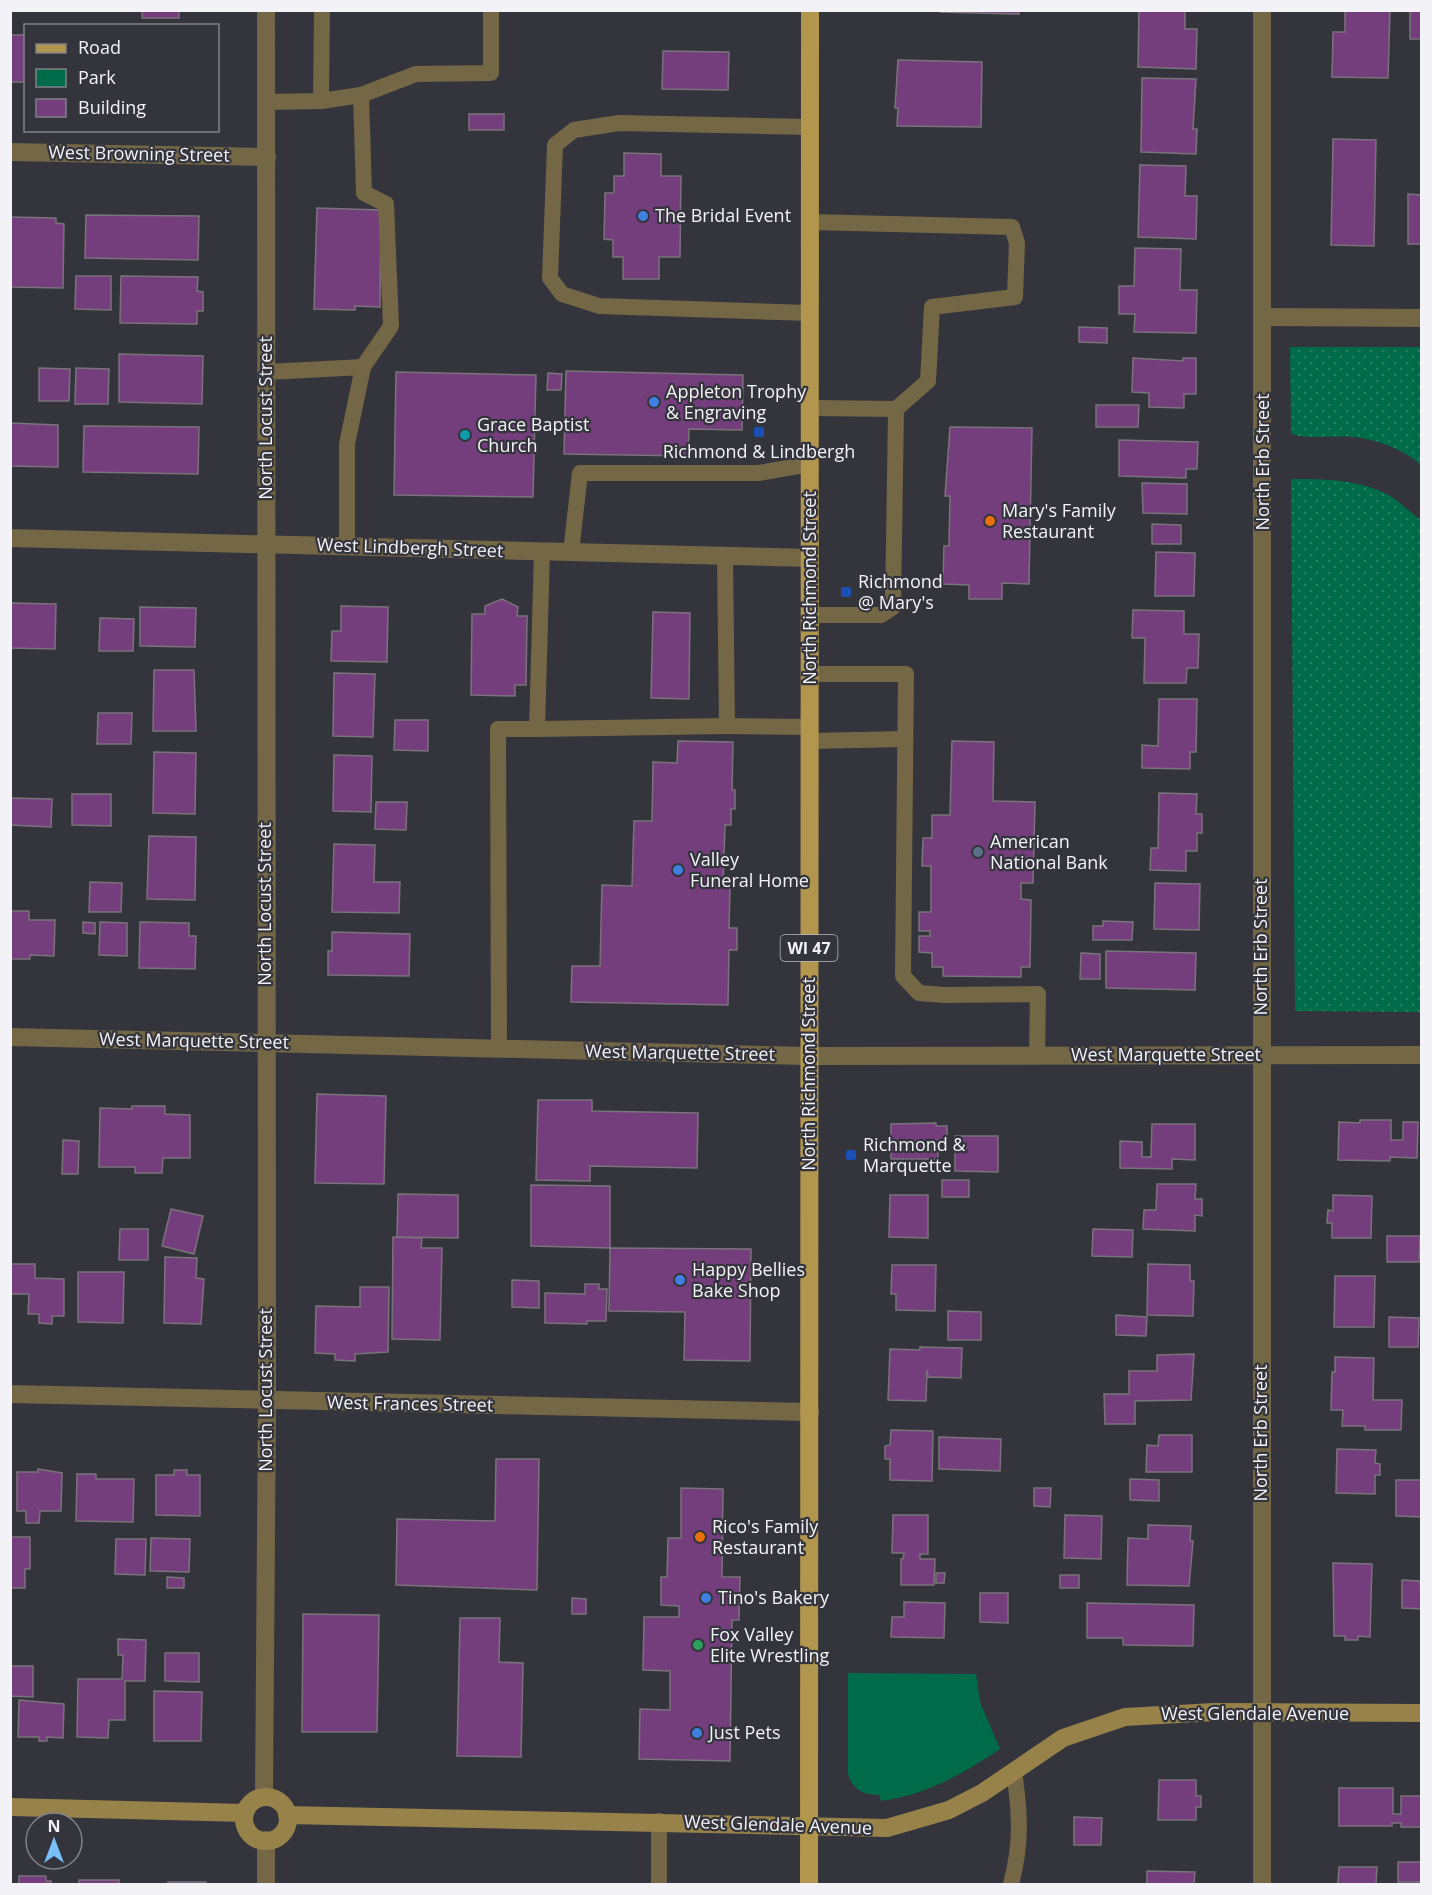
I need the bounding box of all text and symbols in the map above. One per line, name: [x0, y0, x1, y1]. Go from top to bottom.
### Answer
legend: [24, 24, 219, 132]
text: Road: [78, 35, 121, 59]
text: Park: [78, 65, 116, 89]
text: Building: [78, 95, 146, 119]
street label: West Browning Street: [48, 139, 230, 167]
place label: The Bridal Event: [655, 203, 791, 227]
marker: The Bridal Event: [636, 209, 650, 223]
street label: North Locust Street: [253, 336, 277, 500]
place label: Appleton Trophy & Engraving: [666, 379, 807, 424]
street label: North Erb Street: [1250, 393, 1274, 531]
marker: Appleton Trophy & Engraving: [647, 395, 661, 409]
place label: Grace Baptist Church: [477, 412, 589, 457]
marker: Richmond & Lindbergh: [752, 425, 766, 439]
marker: Grace Baptist Church: [458, 428, 472, 442]
place label: Richmond & Lindbergh: [663, 439, 855, 463]
street label: North Richmond Street: [797, 491, 821, 685]
place label: Mary's Family Restaurant: [1002, 498, 1117, 543]
marker: Mary's Family Restaurant: [983, 514, 997, 528]
street label: West Lindbergh Street: [316, 532, 504, 562]
place label: Richmond @ Mary's: [858, 569, 943, 614]
marker: Richmond @ Mary's: [839, 585, 853, 599]
street label: North Locust Street: [252, 822, 276, 986]
place label: American National Bank: [990, 829, 1108, 874]
marker: American National Bank: [971, 845, 985, 859]
place label: Valley Funeral Home: [690, 847, 809, 892]
marker: Valley Funeral Home: [671, 863, 685, 877]
street label: North Erb Street: [1248, 878, 1272, 1016]
road number: WI 47: [780, 935, 838, 961]
street label: North Richmond Street: [796, 977, 820, 1171]
street label: West Marquette Street: [99, 1026, 289, 1054]
street label: West Marquette Street: [585, 1038, 775, 1066]
street label: West Marquette Street: [1071, 1042, 1261, 1066]
place label: Richmond & Marquette: [863, 1132, 967, 1177]
marker: Richmond & Marquette: [844, 1148, 858, 1162]
place label: Happy Bellies Bake Shop: [692, 1257, 805, 1302]
marker: Happy Bellies Bake Shop: [673, 1273, 687, 1287]
street label: North Locust Street: [253, 1308, 277, 1472]
street label: North Erb Street: [1248, 1364, 1272, 1502]
street label: West Frances Street: [327, 1390, 493, 1416]
place label: Rico's Family Restaurant: [712, 1514, 819, 1559]
marker: Rico's Family Restaurant: [693, 1530, 707, 1544]
place label: Tino's Bakery: [718, 1585, 830, 1609]
marker: Tino's Bakery: [699, 1591, 713, 1605]
place label: Fox Valley Elite Wrestling: [710, 1622, 829, 1667]
marker: Fox Valley Elite Wrestling: [691, 1638, 705, 1652]
street label: West Glendale Avenue: [1161, 1701, 1349, 1725]
place label: Just Pets: [707, 1720, 780, 1744]
marker: Just Pets: [690, 1726, 704, 1740]
street label: West Glendale Avenue: [684, 1809, 872, 1839]
north arrow: [24, 1811, 84, 1871]
text: N: [47, 1815, 61, 1837]

